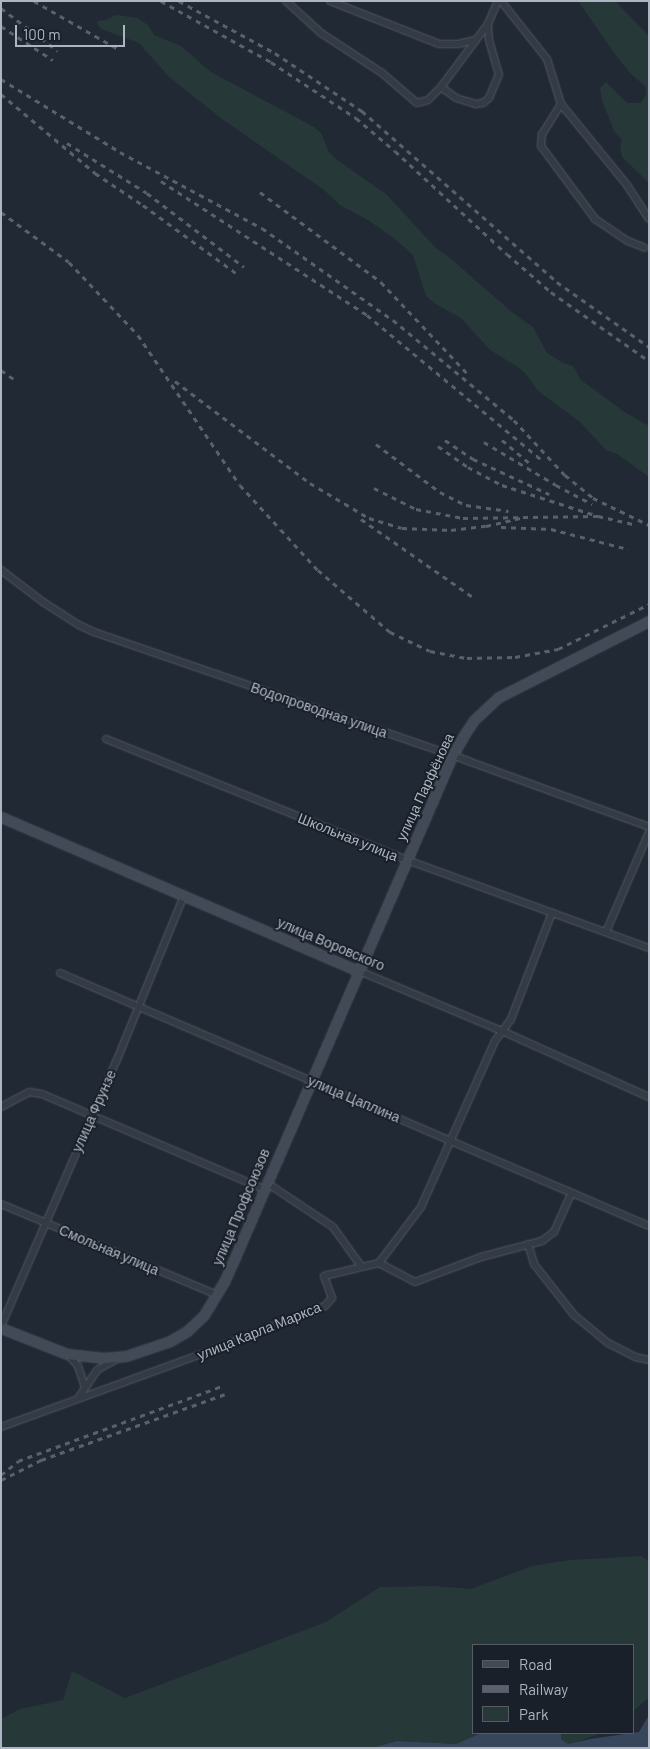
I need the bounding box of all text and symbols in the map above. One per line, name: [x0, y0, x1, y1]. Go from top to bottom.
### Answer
scale bar: [18, 15, 128, 47]
text: 100 m: [23, 25, 61, 43]
street label: Водопроводная улица: [249, 679, 389, 741]
street label: улица Парфёнова: [393, 731, 457, 843]
street label: Школьная улица: [296, 809, 400, 865]
street label: улица Воровского: [275, 914, 387, 974]
street label: улица Фрунзе: [68, 1067, 120, 1155]
street label: улица Цаплина: [305, 1072, 403, 1126]
street label: улица Профсоюзов: [209, 1146, 273, 1268]
street label: Смольная улица: [56, 1221, 162, 1279]
street label: улица Карла Маркса: [195, 1299, 323, 1363]
legend: [472, 1644, 635, 1734]
text: Road: [519, 1655, 552, 1673]
text: Railway: [519, 1680, 568, 1698]
text: Park: [519, 1705, 548, 1723]

